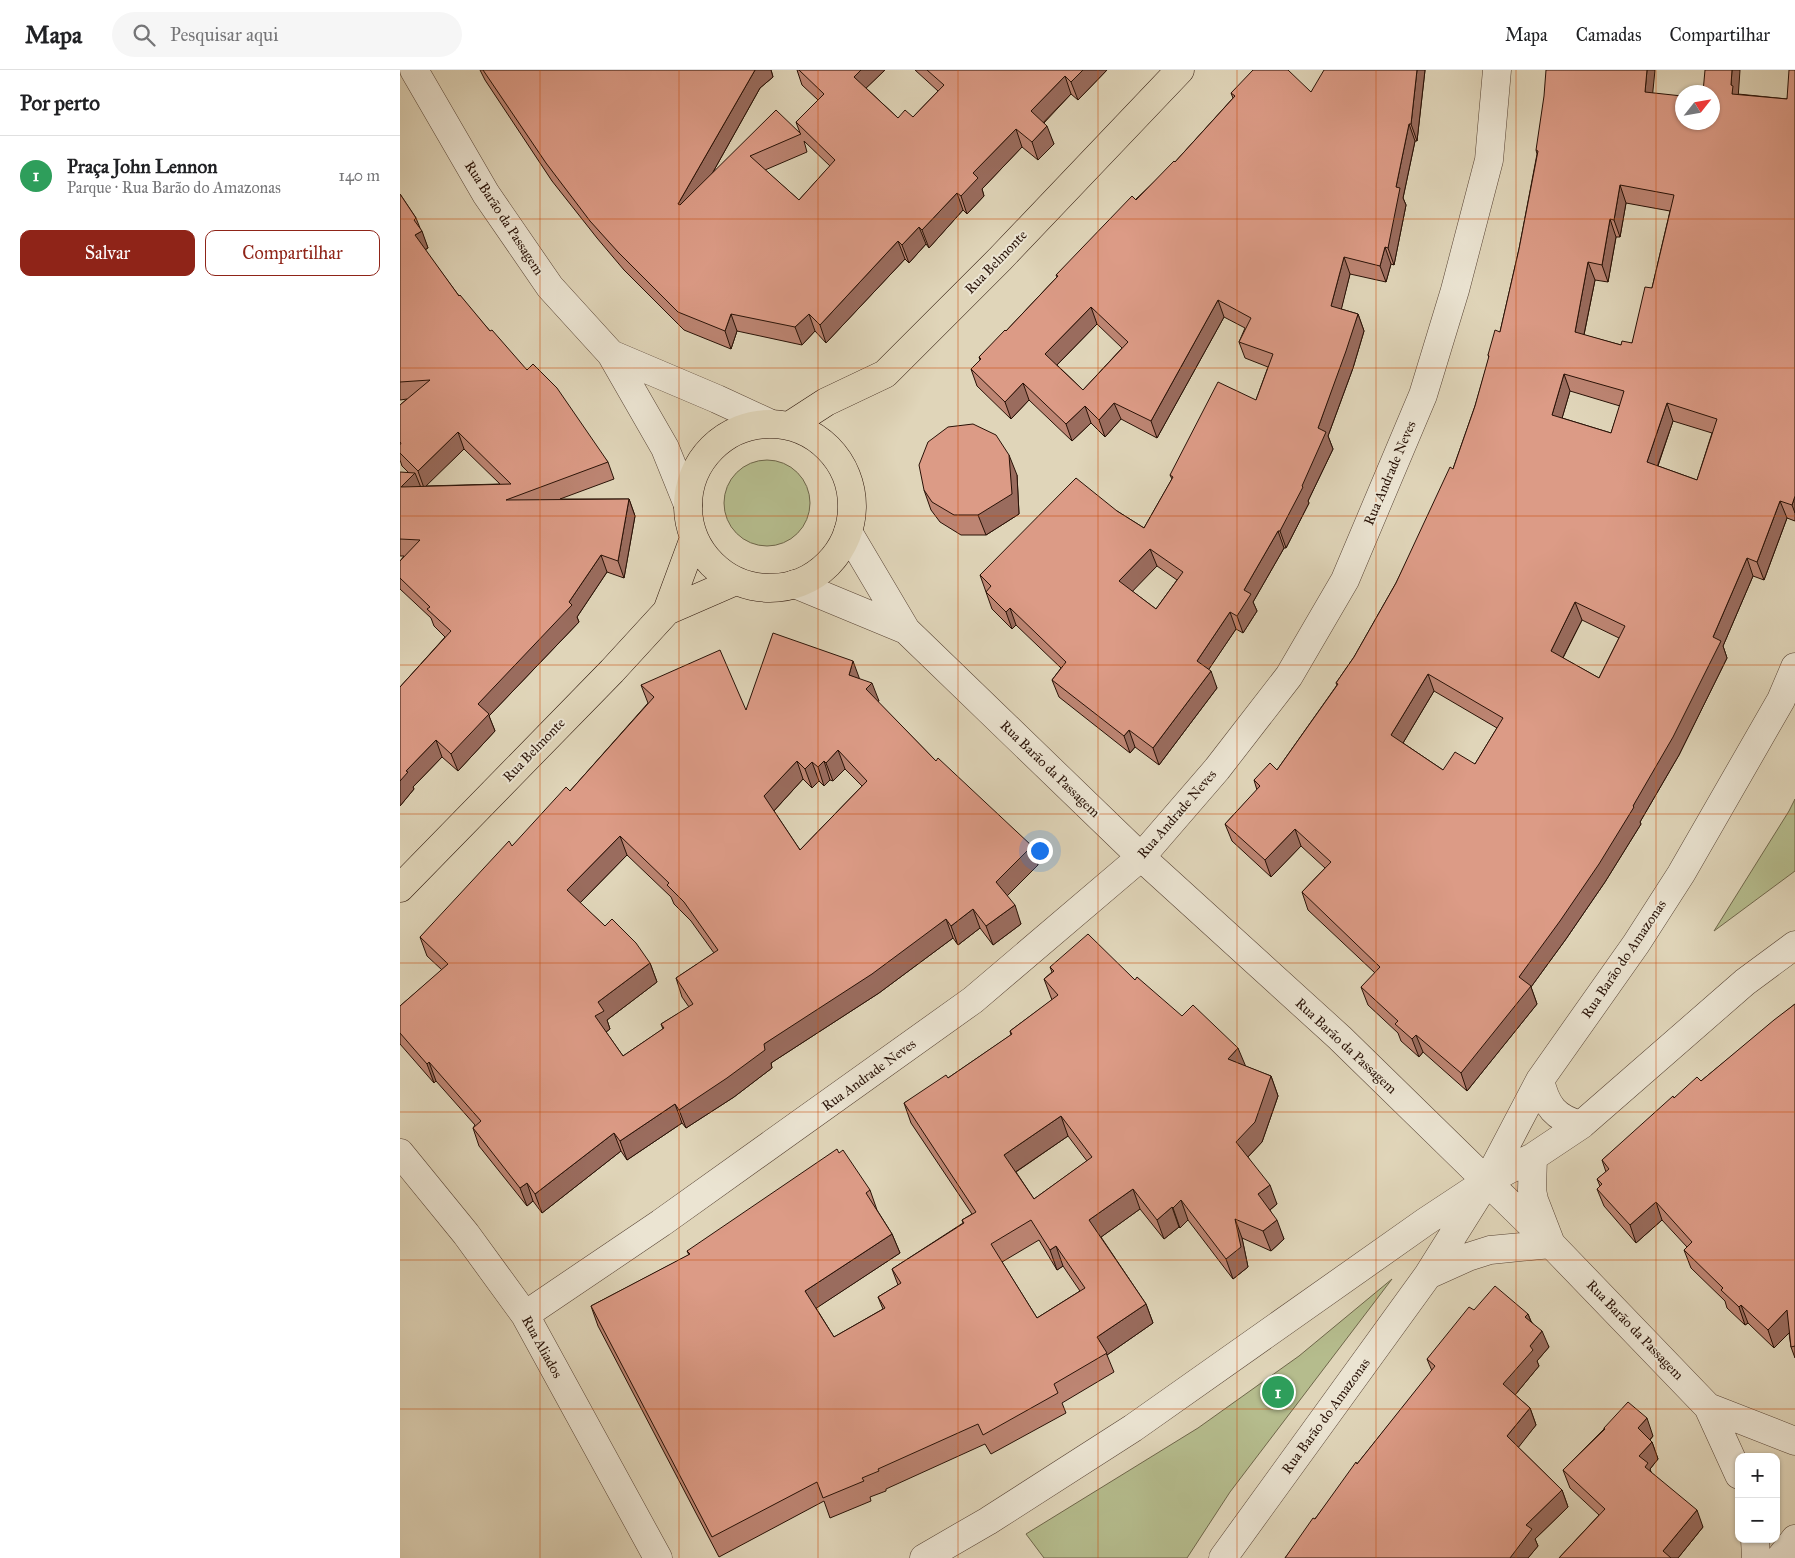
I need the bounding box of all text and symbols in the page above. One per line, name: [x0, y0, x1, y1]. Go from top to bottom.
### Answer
search box: [112, 12, 462, 57]
text: Mapa: [25, 20, 82, 50]
icon: search: [130, 21, 158, 49]
text: Pesquisar aqui: [170, 23, 278, 46]
text: Mapa: [1505, 24, 1548, 46]
text: Camadas: [1576, 24, 1642, 46]
text: Compartilhar: [1670, 24, 1770, 46]
north arrow: [1675, 85, 1720, 130]
text: Por perto: [20, 90, 100, 116]
text: Praça John Lennon: [67, 155, 217, 178]
street label: Rua Barão da Passagem: [461, 158, 547, 278]
text: 1: [33, 166, 39, 185]
text: 140 m: [339, 166, 380, 185]
text: Parque · Rua Barão do Amazonas: [67, 178, 281, 197]
street label: Rua Belmonte: [961, 226, 1031, 297]
button: Salvar: [20, 230, 195, 276]
button: Compartilhar: [205, 230, 380, 276]
street label: Rua Andrade Neves: [1360, 418, 1420, 528]
street label: Rua Belmonte: [499, 714, 569, 785]
street label: Rua Barão da Passagem: [996, 717, 1104, 821]
street label: Rua Andrade Neves: [1134, 766, 1220, 862]
your location: [1027, 838, 1053, 864]
street label: Rua Barão do Amazonas: [1578, 897, 1670, 1021]
street label: Rua Barão da Passagem: [1292, 995, 1400, 1098]
street label: Rua Andrade Neves: [819, 1035, 919, 1115]
street label: Rua Barão da Passagem: [1583, 1276, 1687, 1384]
street label: Rua Aliados: [518, 1313, 566, 1381]
street label: Rua Barão do Amazonas: [1278, 1355, 1374, 1477]
pin: 1: [1262, 1373, 1294, 1411]
map controls: [1735, 1453, 1780, 1543]
button: +: [1735, 1453, 1780, 1498]
button: −: [1735, 1498, 1780, 1543]

